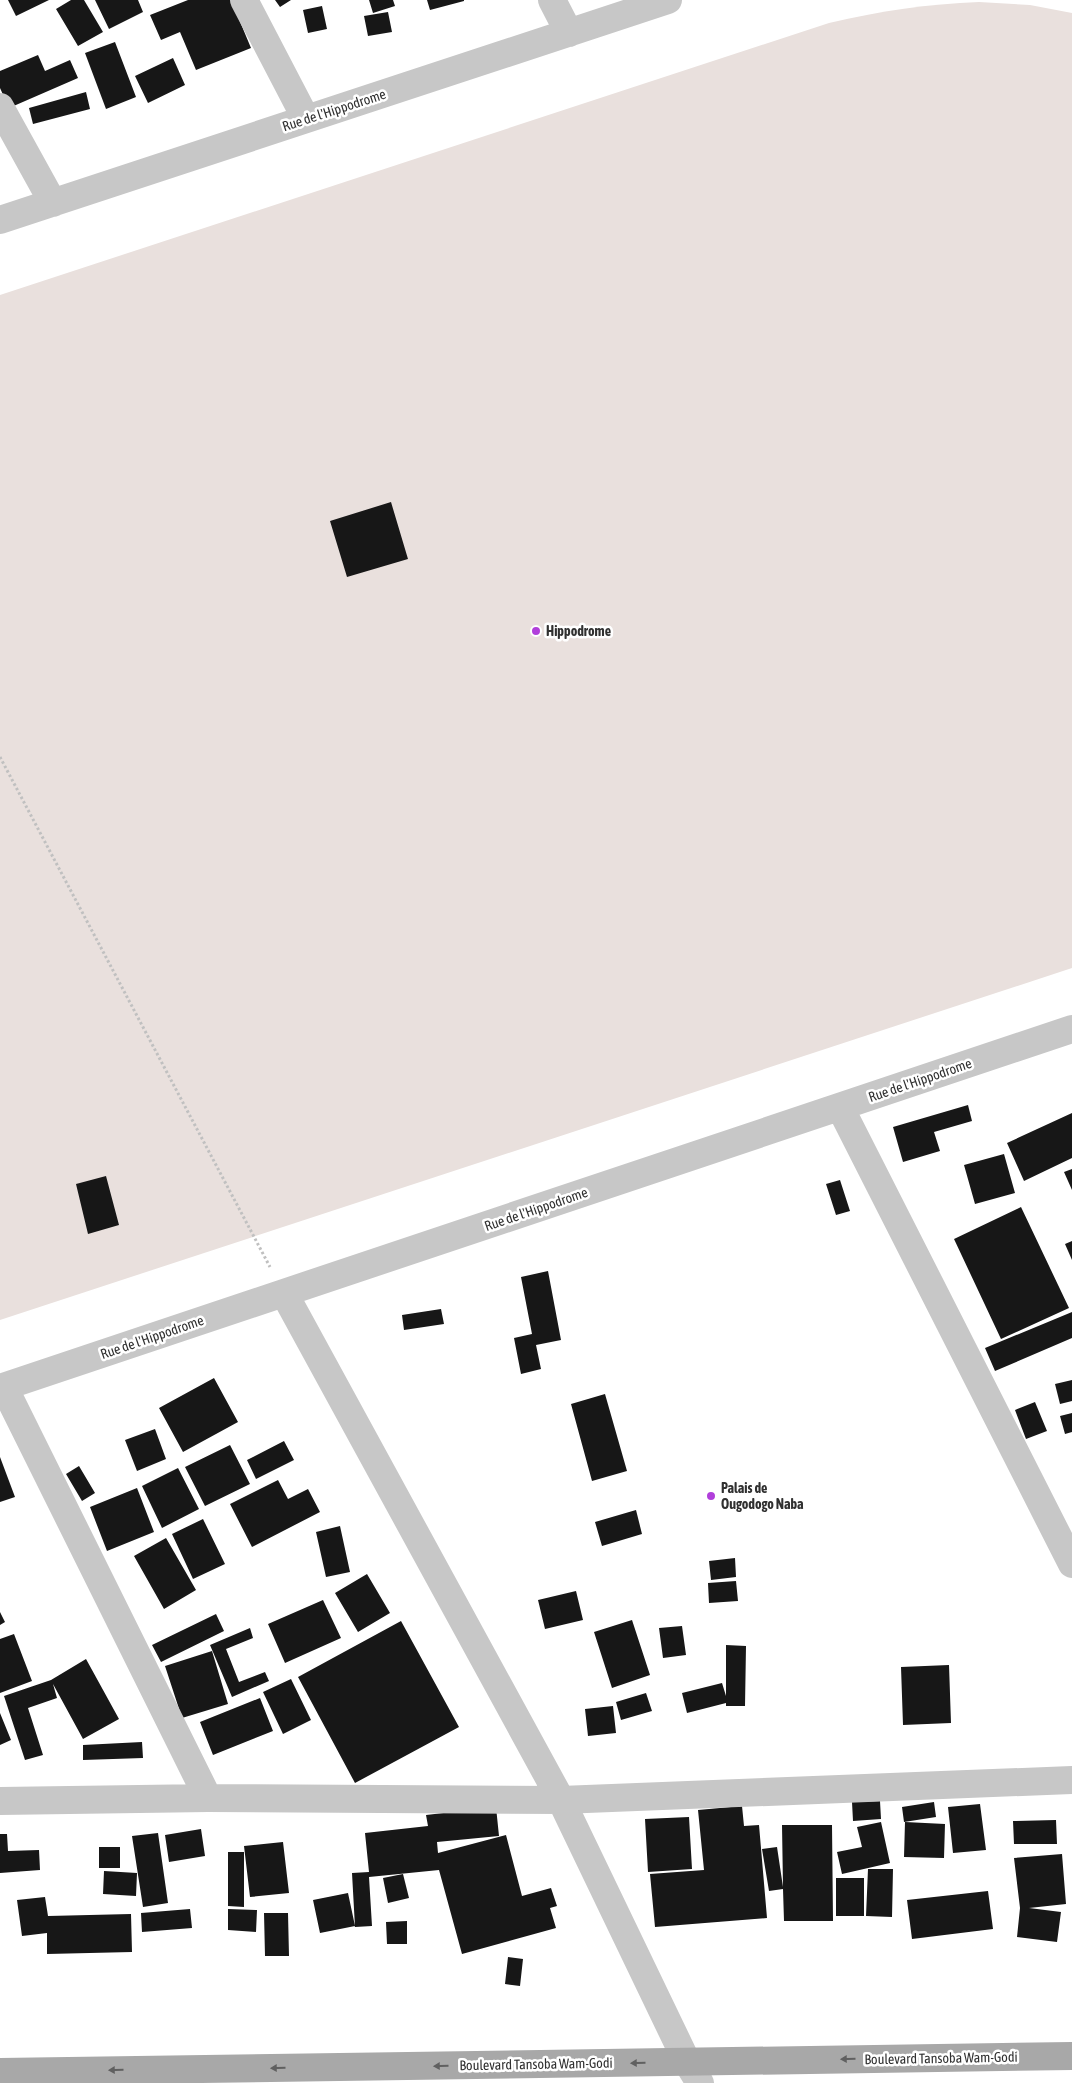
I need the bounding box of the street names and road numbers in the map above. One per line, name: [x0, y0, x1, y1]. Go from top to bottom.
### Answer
street label: Rue de l'Hippodrome: [280, 86, 388, 134]
street label: Rue de l'Hippodrome: [866, 1055, 974, 1105]
street label: Rue de l'Hippodrome: [482, 1184, 590, 1234]
street label: Rue de l'Hippodrome: [98, 1312, 206, 1362]
street label: Boulevard Tansoba Wam-Godi: [864, 2049, 1018, 2067]
street label: Boulevard Tansoba Wam-Godi: [459, 2055, 613, 2073]

